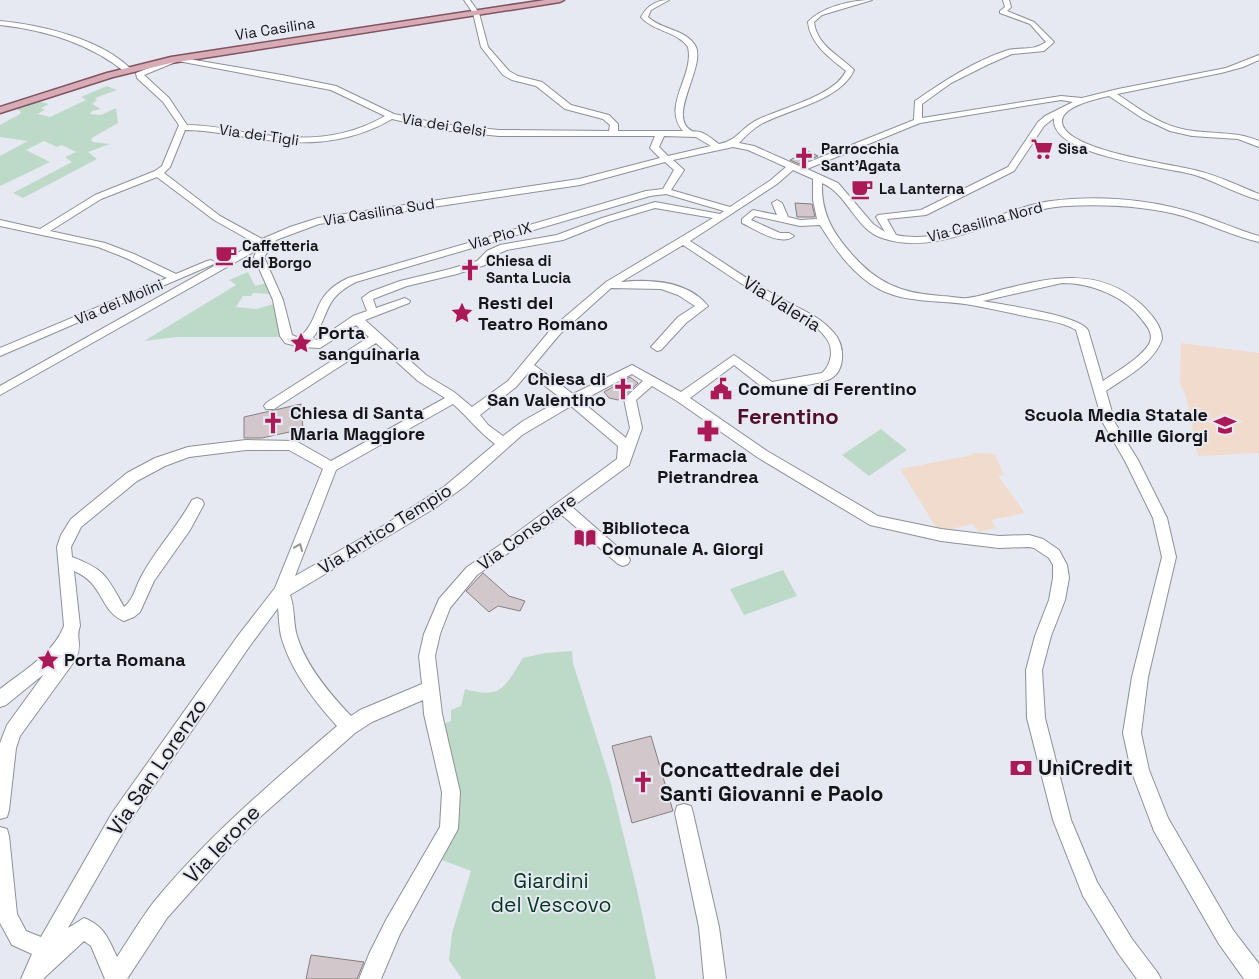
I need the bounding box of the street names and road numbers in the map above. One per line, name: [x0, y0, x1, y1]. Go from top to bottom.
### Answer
street label: Via Casilina: [234, 13, 316, 44]
street label: Via dei Gelsi: [400, 108, 488, 141]
street label: Via dei Tigli: [218, 119, 300, 150]
street label: Via Casilina Sud: [322, 193, 436, 230]
street label: Via Casilina Nord: [925, 197, 1045, 246]
street label: Via Pio IX: [466, 217, 534, 254]
street label: Via Valeria: [739, 271, 826, 337]
street label: Via dei Molini: [72, 274, 166, 329]
street label: Via Antico Tempio: [314, 478, 456, 579]
street label: Via Consolare: [473, 488, 581, 575]
street label: Via San Lorenzo: [101, 693, 212, 840]
street label: Via Ierone: [178, 799, 266, 889]

